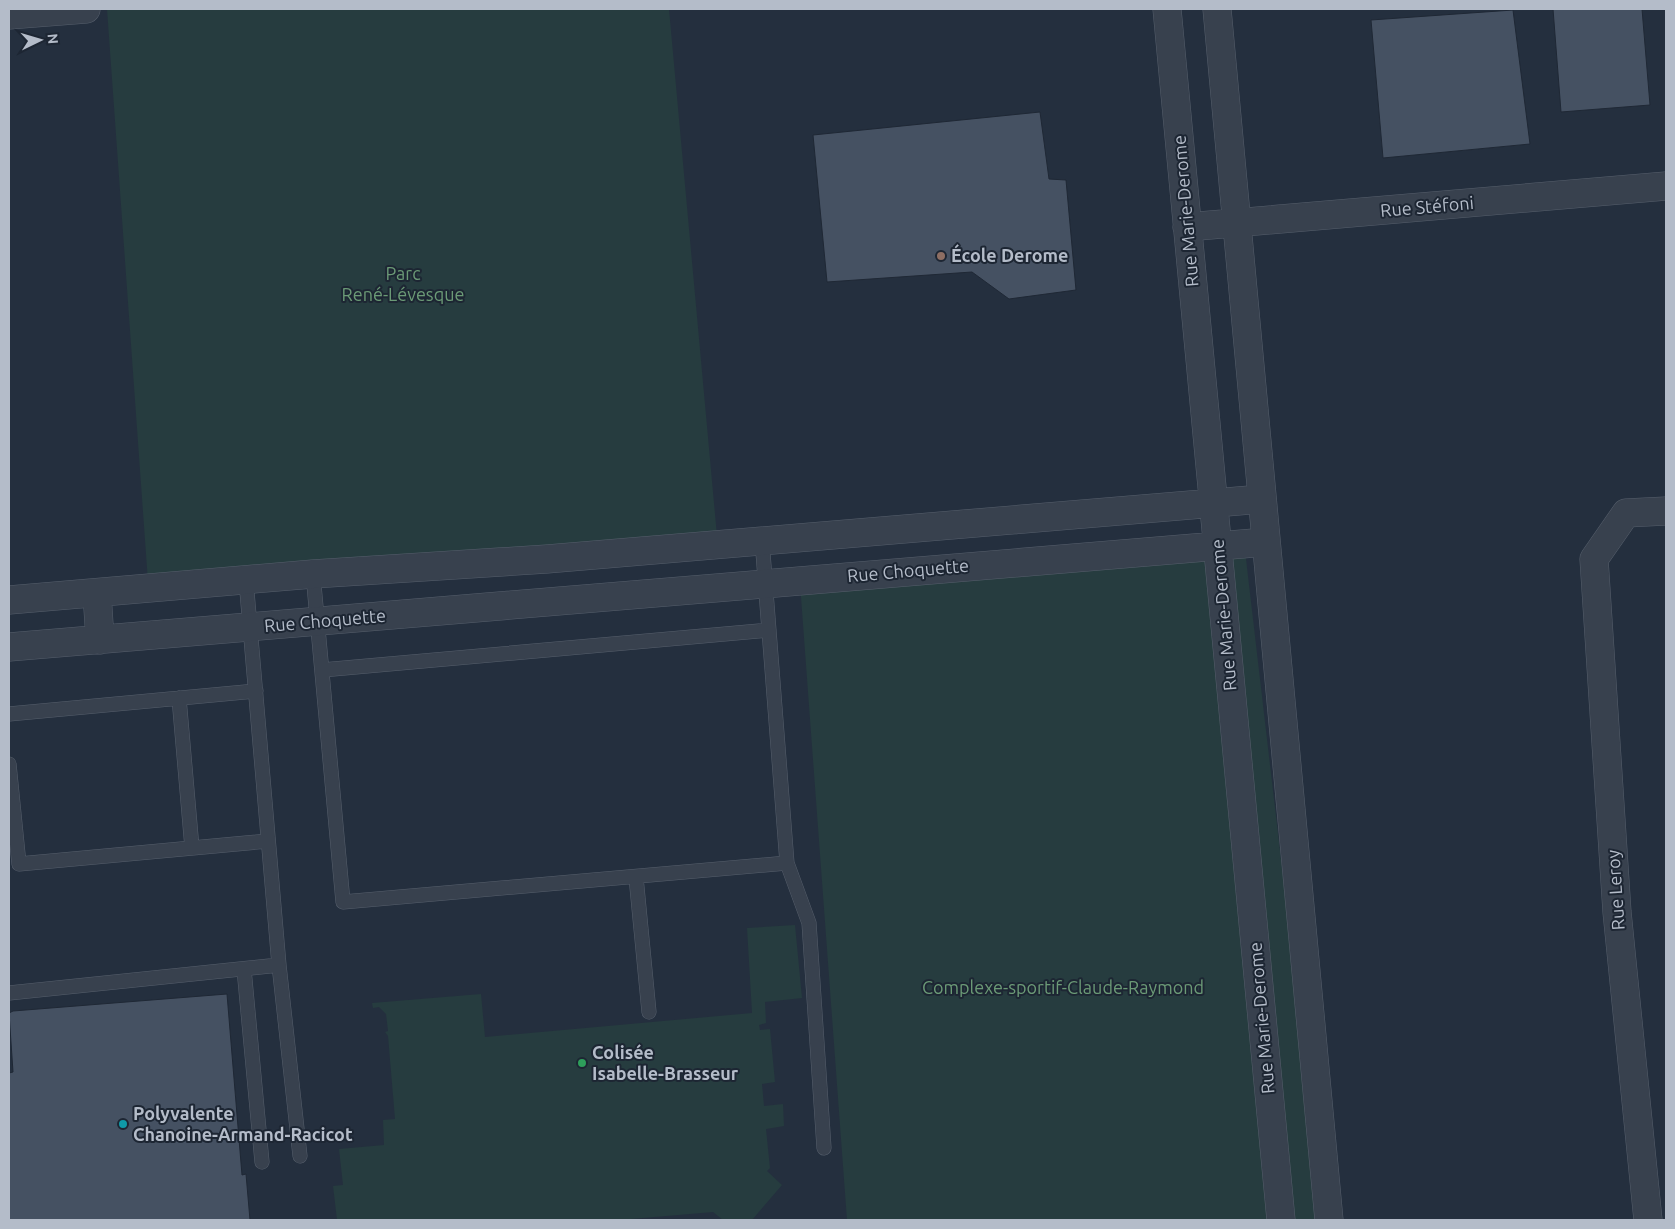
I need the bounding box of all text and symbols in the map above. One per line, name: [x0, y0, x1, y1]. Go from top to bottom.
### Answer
north arrow: [15, 15, 65, 65]
text: N: [45, 33, 61, 45]
street label: Rue Marie-Derome: [1168, 134, 1202, 288]
street label: Rue Stéfoni: [1379, 192, 1475, 220]
place label: École Derome: [951, 244, 1068, 265]
marker: École Derome: [935, 250, 947, 262]
park label: Parc René-Lévesque: [342, 263, 464, 304]
street label: Rue Marie-Derome: [1206, 538, 1240, 692]
street label: Rue Choquette: [846, 555, 970, 585]
street label: Rue Choquette: [263, 605, 387, 635]
street label: Rue Leroy: [1602, 849, 1628, 931]
street label: Rue Marie-Derome: [1244, 941, 1278, 1095]
park label: Complexe-sportif-Claude-Raymond: [922, 977, 1204, 997]
place label: Colisée Isabelle-Brasseur: [592, 1042, 739, 1083]
marker: Colisée Isabelle-Brasseur: [576, 1057, 588, 1069]
place label: Polyvalente Chanoine-Armand-Racicot: [133, 1103, 353, 1144]
marker: Polyvalente Chanoine-Armand-Racicot: [117, 1118, 129, 1130]

